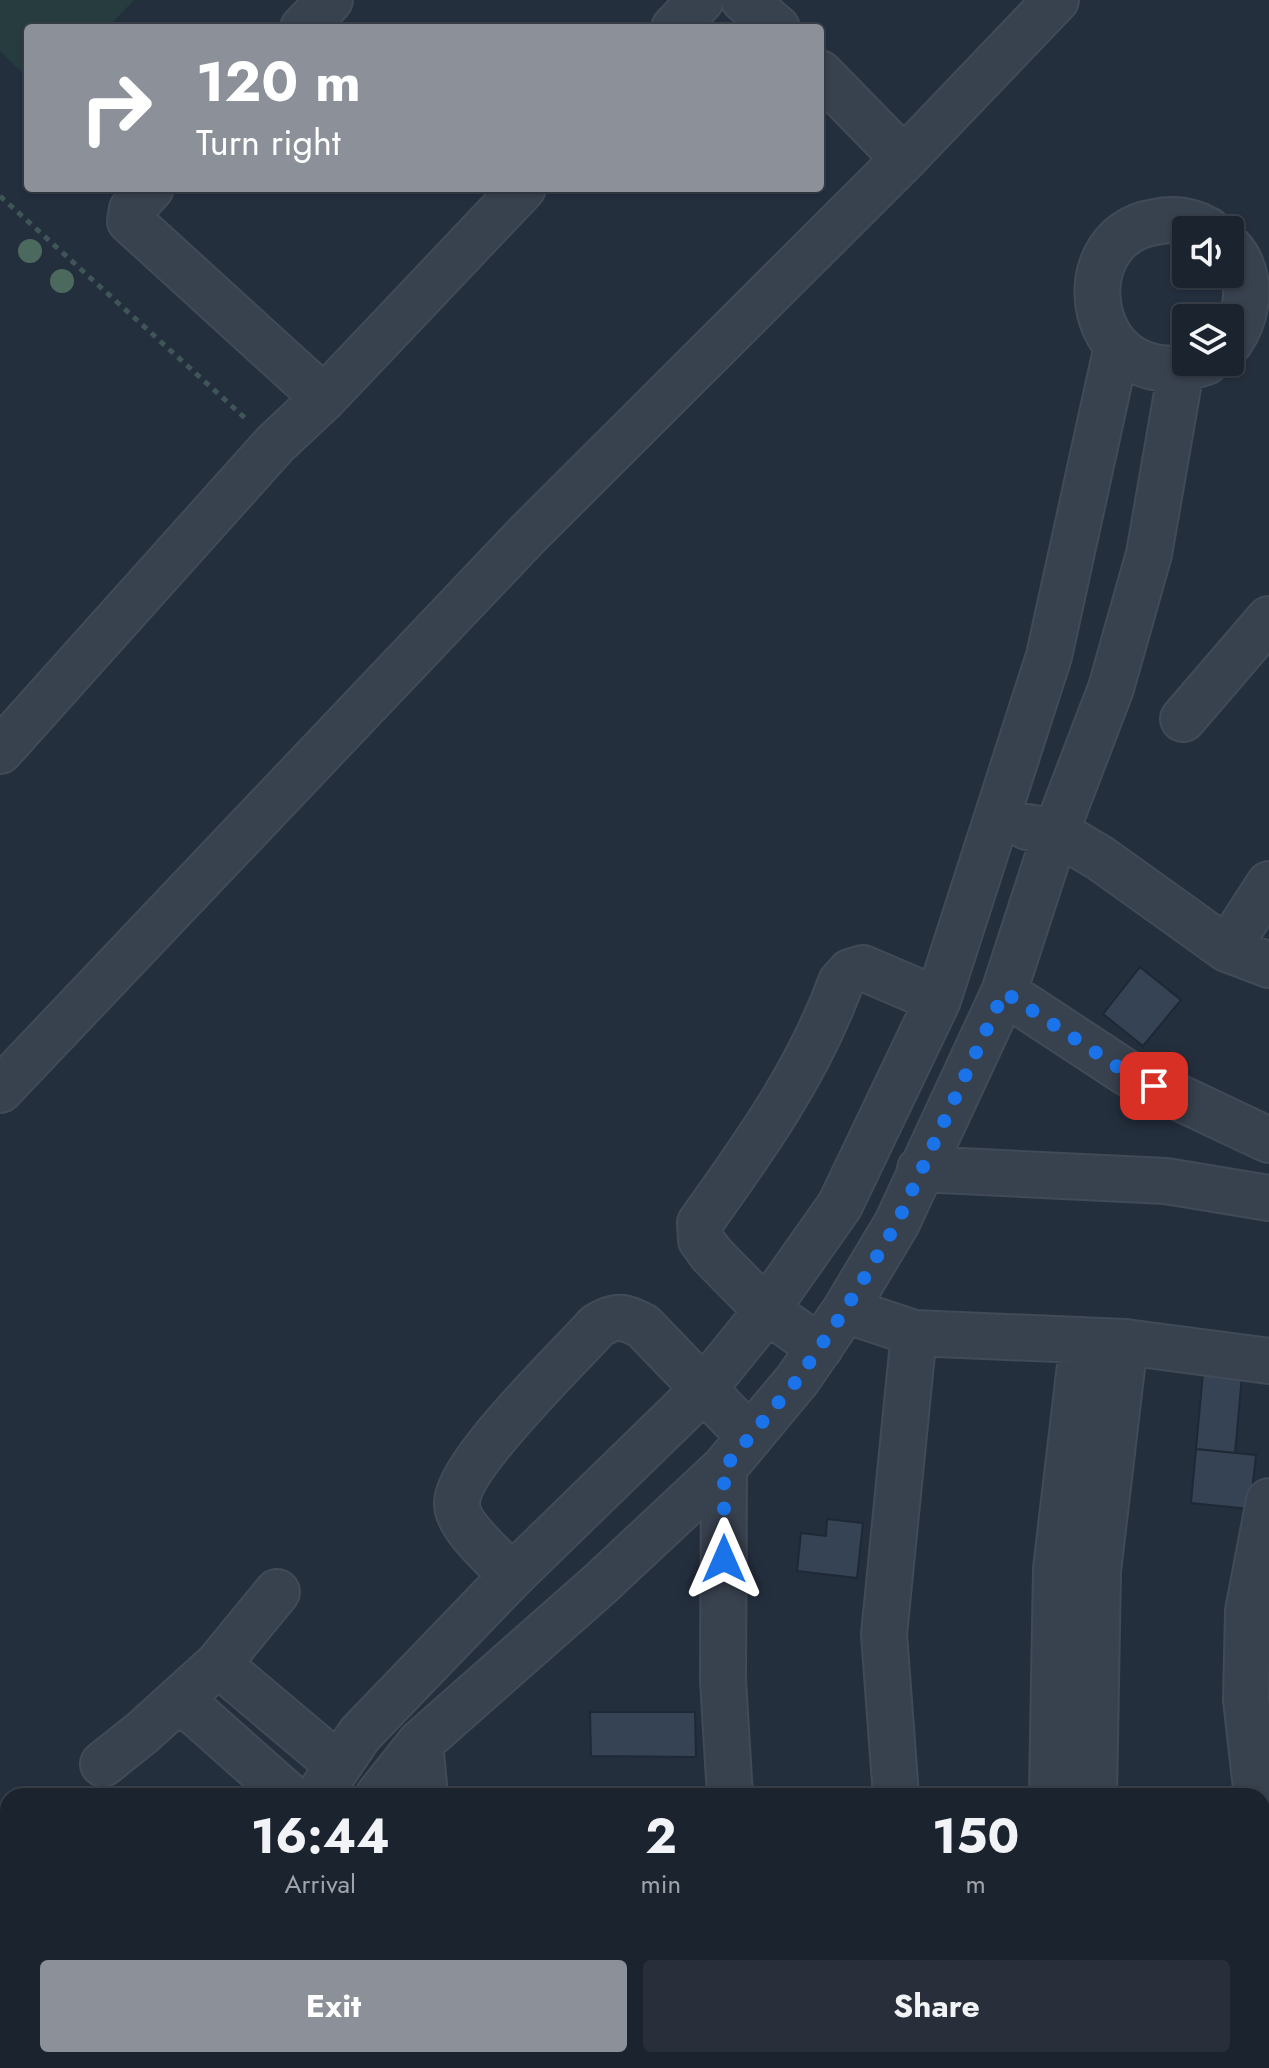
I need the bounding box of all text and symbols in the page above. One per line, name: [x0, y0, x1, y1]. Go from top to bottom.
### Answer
text: 120 m: [196, 41, 361, 122]
icon: right: [64, 56, 168, 160]
text: Turn right: [196, 116, 341, 168]
map controls: [1172, 216, 1244, 376]
button: sound: [1172, 216, 1244, 288]
button: layers: [1172, 304, 1244, 376]
pin: [1120, 1052, 1188, 1120]
icon: arrive: [1132, 1064, 1176, 1108]
position arrow: [682, 1517, 766, 1601]
text: 16:44: [251, 1802, 390, 1871]
text: 2: [645, 1802, 677, 1871]
text: 150: [932, 1802, 1019, 1871]
text: Arrival: [284, 1865, 356, 1903]
text: min: [641, 1865, 681, 1903]
text: m: [965, 1865, 986, 1903]
button: Exit: [40, 1960, 627, 2052]
button: Share: [643, 1960, 1230, 2052]

